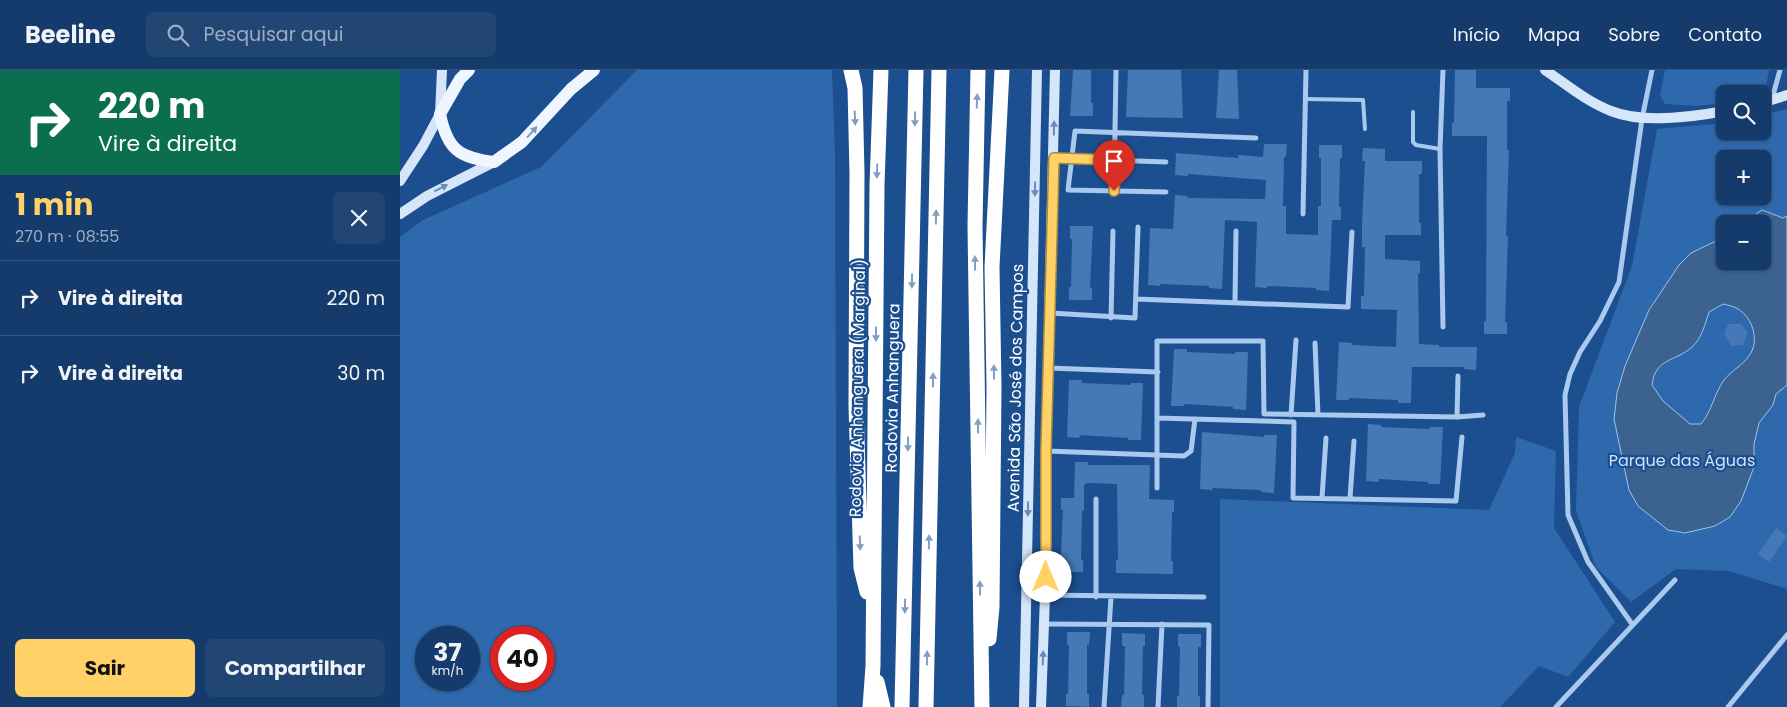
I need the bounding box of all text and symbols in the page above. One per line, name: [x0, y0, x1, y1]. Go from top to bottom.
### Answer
search box: [146, 12, 496, 57]
text: Beeline: [25, 18, 116, 51]
icon: search: [164, 21, 192, 49]
text: Pesquisar aqui: [204, 21, 343, 48]
text: Início: [1453, 22, 1500, 47]
text: Mapa: [1528, 22, 1580, 47]
text: Sobre: [1608, 22, 1660, 47]
text: Contato: [1688, 22, 1762, 47]
text: 220 m: [98, 81, 205, 130]
map controls: [1716, 85, 1771, 270]
button: search: [1716, 85, 1771, 140]
icon: right: [15, 90, 80, 155]
one-way arrow: [973, 93, 981, 109]
one-way arrow: [851, 111, 859, 127]
one-way arrow: [911, 111, 919, 127]
one-way arrow: [1050, 120, 1058, 136]
one-way arrow: [526, 126, 538, 138]
text: Vire à direita: [98, 128, 237, 159]
pin: [1093, 140, 1135, 191]
icon: arrive: [1100, 147, 1128, 175]
button: +: [1716, 150, 1771, 205]
one-way arrow: [873, 163, 881, 179]
one-way arrow: [1030, 181, 1038, 197]
text: 1 min: [15, 183, 93, 226]
one-way arrow: [434, 184, 448, 192]
button: close: [333, 192, 385, 244]
one-way arrow: [932, 209, 940, 225]
button: −: [1716, 215, 1771, 270]
text: 270 m · 08:55: [15, 225, 119, 248]
one-way arrow: [971, 255, 979, 271]
street label: Rodovia Anhanguera (Marginal): [844, 259, 871, 517]
street label: Avenida São José dos Campos: [1002, 264, 1029, 512]
one-way arrow: [908, 273, 916, 289]
icon: right: [15, 284, 43, 312]
text: Vire à direita: [58, 285, 183, 312]
text: 220 m: [327, 285, 385, 312]
street label: Rodovia Anhanguera: [880, 303, 905, 473]
one-way arrow: [872, 326, 880, 342]
icon: right: [15, 359, 43, 387]
text: Vire à direita: [58, 360, 183, 387]
text: 30 m: [337, 360, 385, 387]
one-way arrow: [990, 363, 998, 379]
one-way arrow: [929, 371, 937, 387]
one-way arrow: [974, 418, 982, 434]
one-way arrow: [904, 436, 912, 452]
park label: Parque das Águas: [1609, 449, 1755, 472]
one-way arrow: [1023, 501, 1031, 517]
one-way arrow: [925, 534, 933, 550]
one-way arrow: [856, 535, 864, 551]
position arrow: [1019, 550, 1071, 602]
one-way arrow: [976, 580, 984, 596]
one-way arrow: [901, 598, 909, 614]
speed limit sign: 40: [490, 626, 555, 691]
text: 37: [433, 635, 462, 670]
button: Sair: [15, 639, 195, 697]
button: Compartilhar: [205, 639, 385, 697]
one-way arrow: [923, 650, 931, 666]
one-way arrow: [1039, 650, 1047, 666]
text: km/h: [432, 662, 463, 679]

